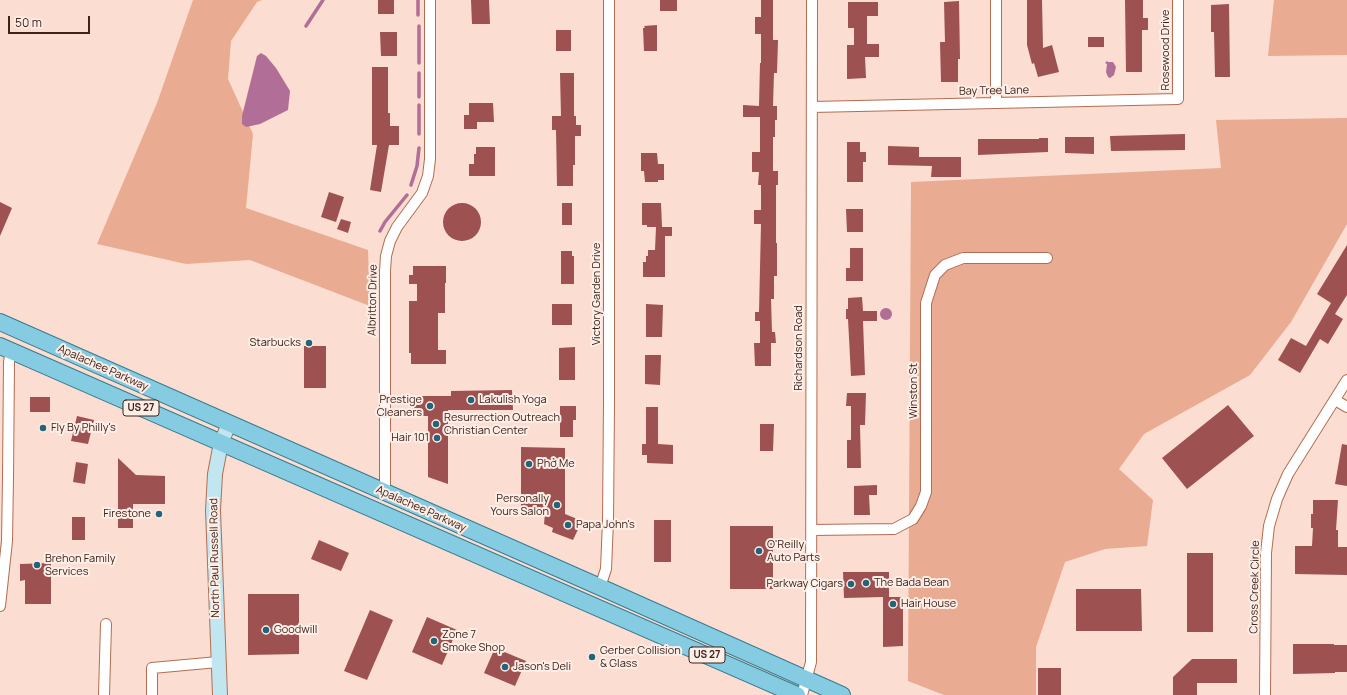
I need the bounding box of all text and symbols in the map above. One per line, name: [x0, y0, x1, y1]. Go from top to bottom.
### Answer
scale bar: [10, 8, 92, 34]
street label: Rosewood Drive: [1159, 9, 1173, 91]
text: 50 m: [15, 14, 42, 31]
street label: Bay Tree Lane: [959, 84, 1029, 98]
street label: Victory Garden Drive: [590, 243, 604, 345]
street label: Albritton Drive: [366, 264, 380, 336]
street label: Richardson Road: [792, 305, 806, 391]
place label: Starbucks: [249, 336, 301, 350]
marker: Starbucks: [304, 338, 314, 348]
street label: Apalachee Parkway: [56, 342, 150, 394]
street label: Winston St: [907, 363, 921, 419]
place label: Prestige Cleaners: [377, 393, 422, 419]
place label: Lakulish Yoga: [479, 393, 547, 407]
marker: Lakulish Yoga: [466, 395, 476, 405]
road number: US 27: [123, 400, 159, 416]
marker: Prestige Cleaners: [425, 401, 435, 411]
place label: Resurrection Outreach Christian Center: [444, 411, 560, 437]
marker: Resurrection Outreach Christian Center: [431, 419, 441, 429]
place label: Fly By Philly's: [51, 421, 116, 435]
marker: Fly By Philly's: [38, 423, 48, 433]
place label: Hair 101: [391, 431, 429, 445]
marker: Hair 101: [432, 433, 442, 443]
place label: Phở Me: [537, 457, 575, 471]
marker: Phở Me: [524, 459, 534, 469]
street label: Apalachee Parkway: [374, 483, 468, 535]
place label: Personally Yours Salon: [491, 492, 549, 518]
street label: North Paul Russell Road: [207, 498, 223, 618]
marker: Personally Yours Salon: [552, 500, 562, 510]
place label: Firestone: [103, 507, 151, 521]
marker: Firestone: [154, 509, 164, 519]
place label: Papa John's: [576, 518, 635, 532]
marker: Papa John's: [563, 520, 573, 530]
place label: O'Reilly Auto Parts: [767, 538, 820, 564]
street label: Cross Creek Circle: [1248, 540, 1262, 634]
marker: O'Reilly Auto Parts: [754, 546, 764, 556]
place label: Brehon Family Services: [45, 552, 115, 578]
marker: Brehon Family Services: [32, 560, 42, 570]
place label: The Bada Bean: [874, 576, 949, 590]
place label: Parkway Cigars: [767, 577, 843, 591]
marker: The Bada Bean: [861, 578, 871, 588]
marker: Parkway Cigars: [846, 579, 856, 589]
place label: Hair House: [901, 597, 956, 611]
marker: Hair House: [888, 599, 898, 609]
place label: Goodwill: [274, 623, 317, 637]
marker: Goodwill: [261, 625, 271, 635]
place label: Zone 7 Smoke Shop: [442, 628, 505, 654]
marker: Zone 7 Smoke Shop: [429, 636, 439, 646]
place label: Gerber Collision & Glass: [600, 644, 681, 670]
road number: US 27: [689, 647, 725, 663]
marker: Gerber Collision & Glass: [587, 652, 597, 662]
place label: Jason's Deli: [513, 660, 571, 674]
marker: Jason's Deli: [500, 662, 510, 672]

